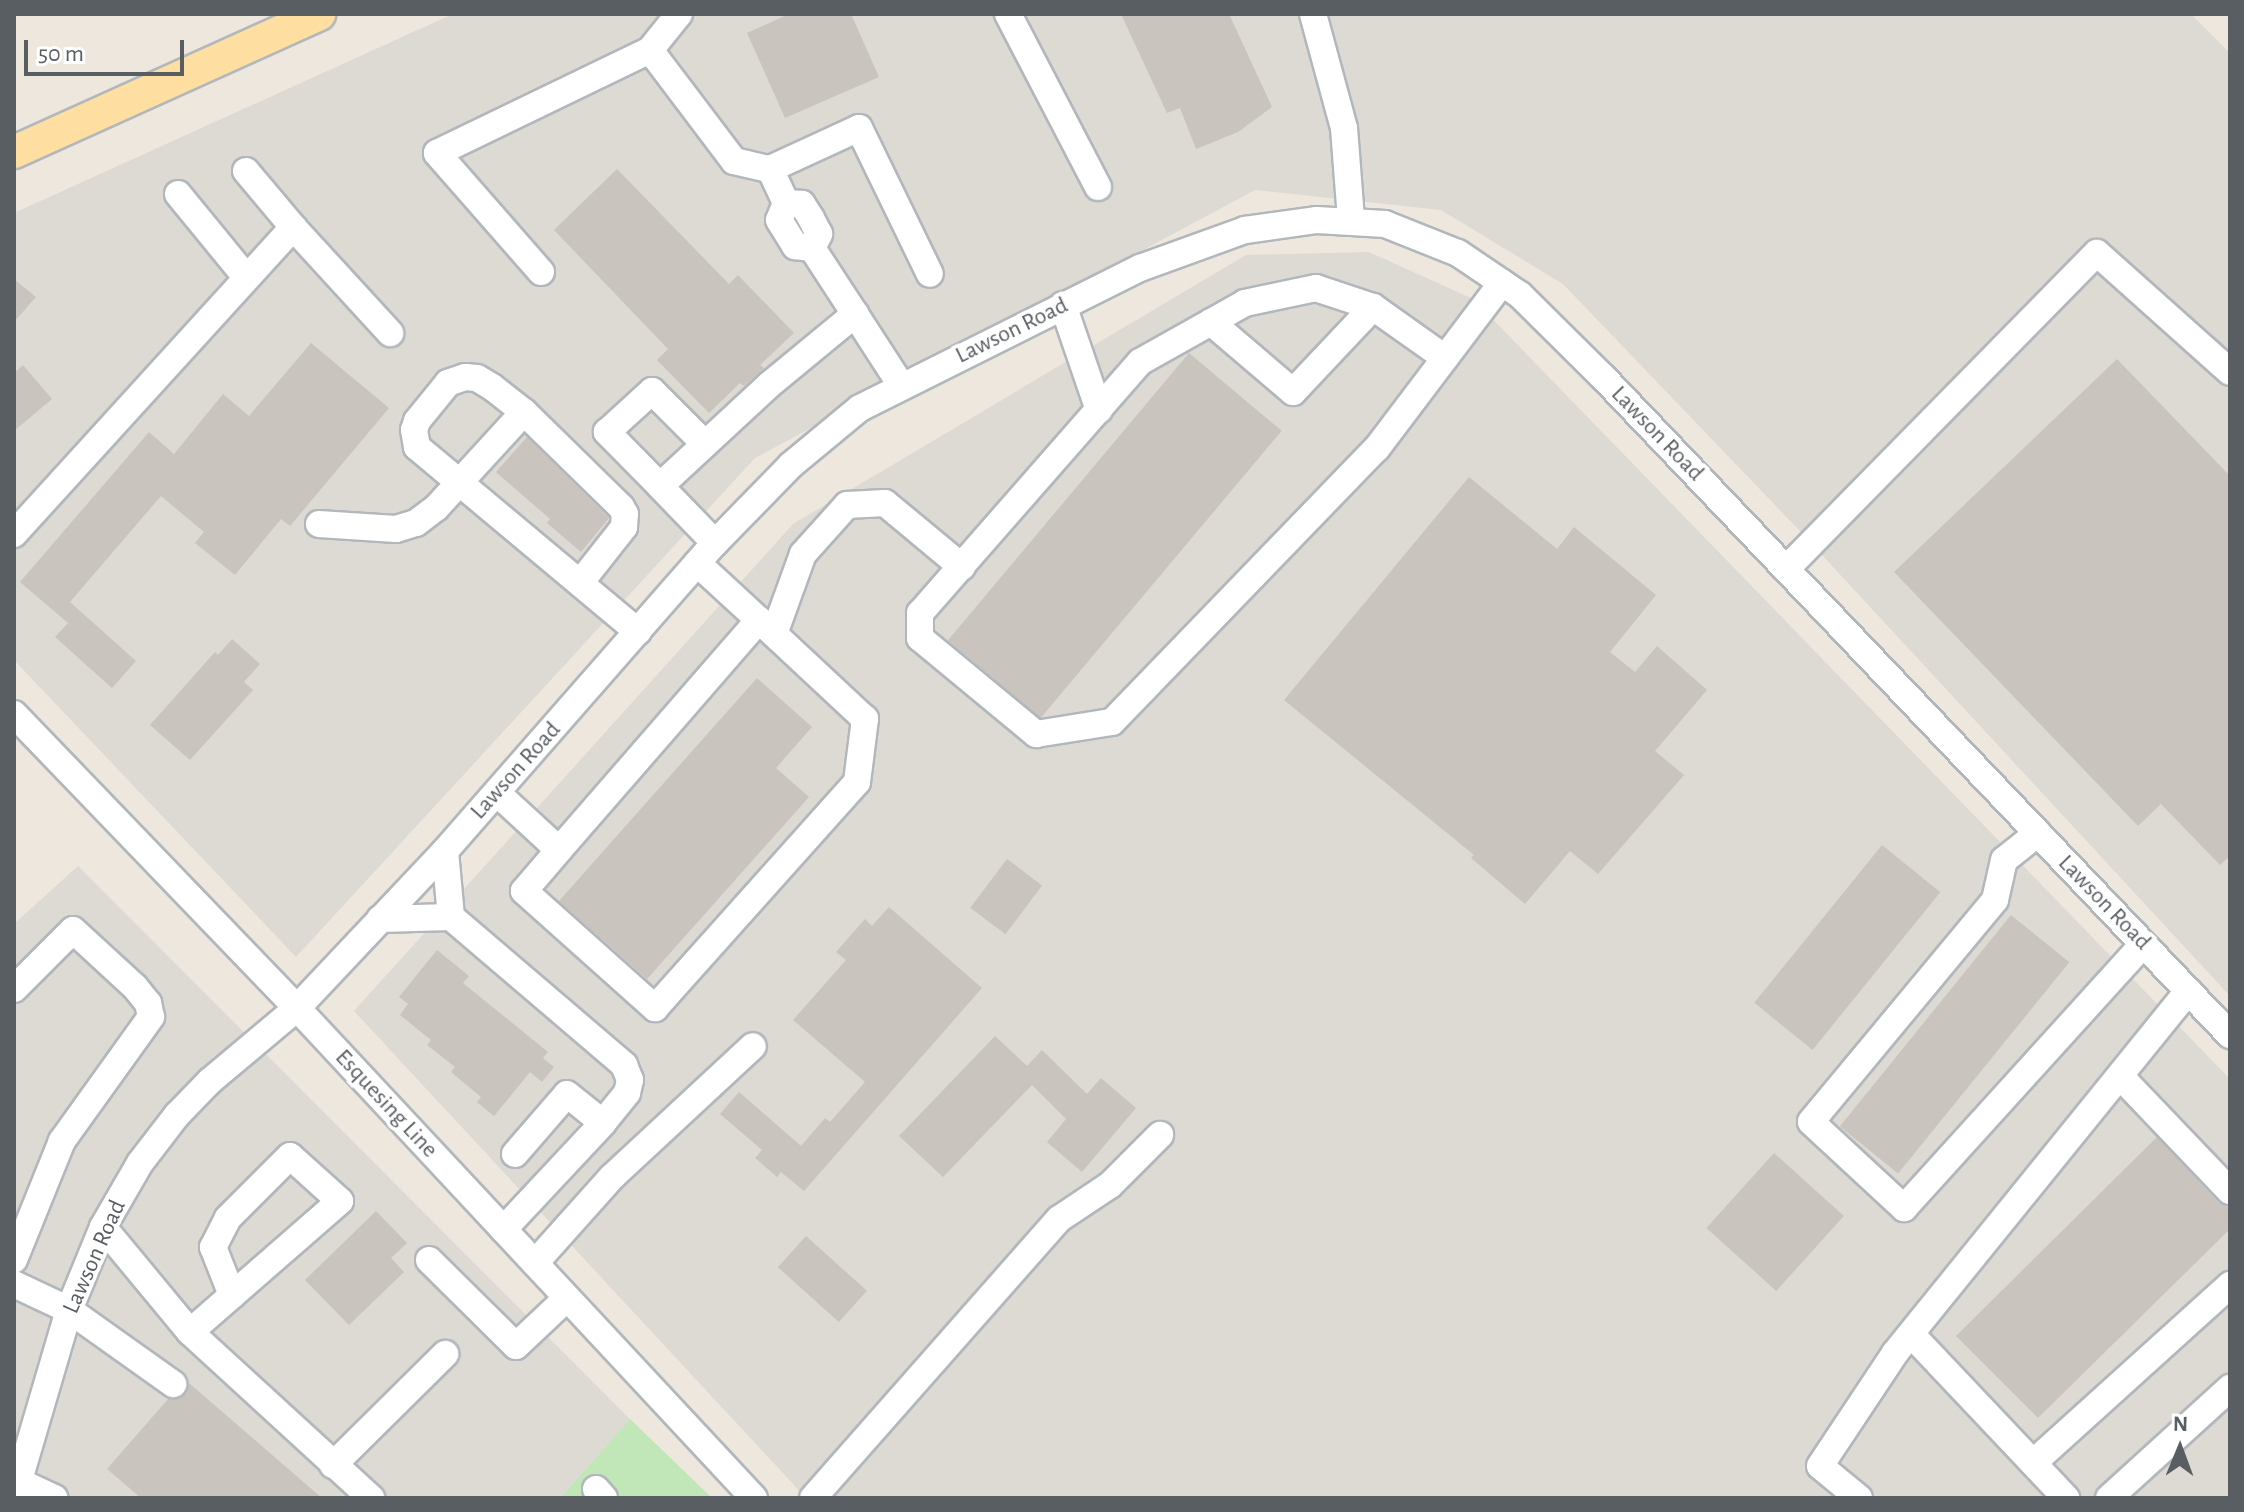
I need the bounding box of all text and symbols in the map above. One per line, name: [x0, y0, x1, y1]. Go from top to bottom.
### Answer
scale bar: [28, 24, 188, 74]
text: 50 m: [38, 42, 84, 66]
street label: Lawson Road: [951, 291, 1073, 371]
street label: Lawson Road: [1604, 380, 1710, 488]
street label: Lawson Road: [465, 716, 567, 826]
street label: Lawson Road: [2051, 849, 2157, 957]
street label: Esquesing Line: [328, 1044, 444, 1164]
street label: Lawson Road: [57, 1196, 133, 1318]
north arrow: [2140, 1408, 2220, 1488]
text: N: [2173, 1413, 2188, 1435]

